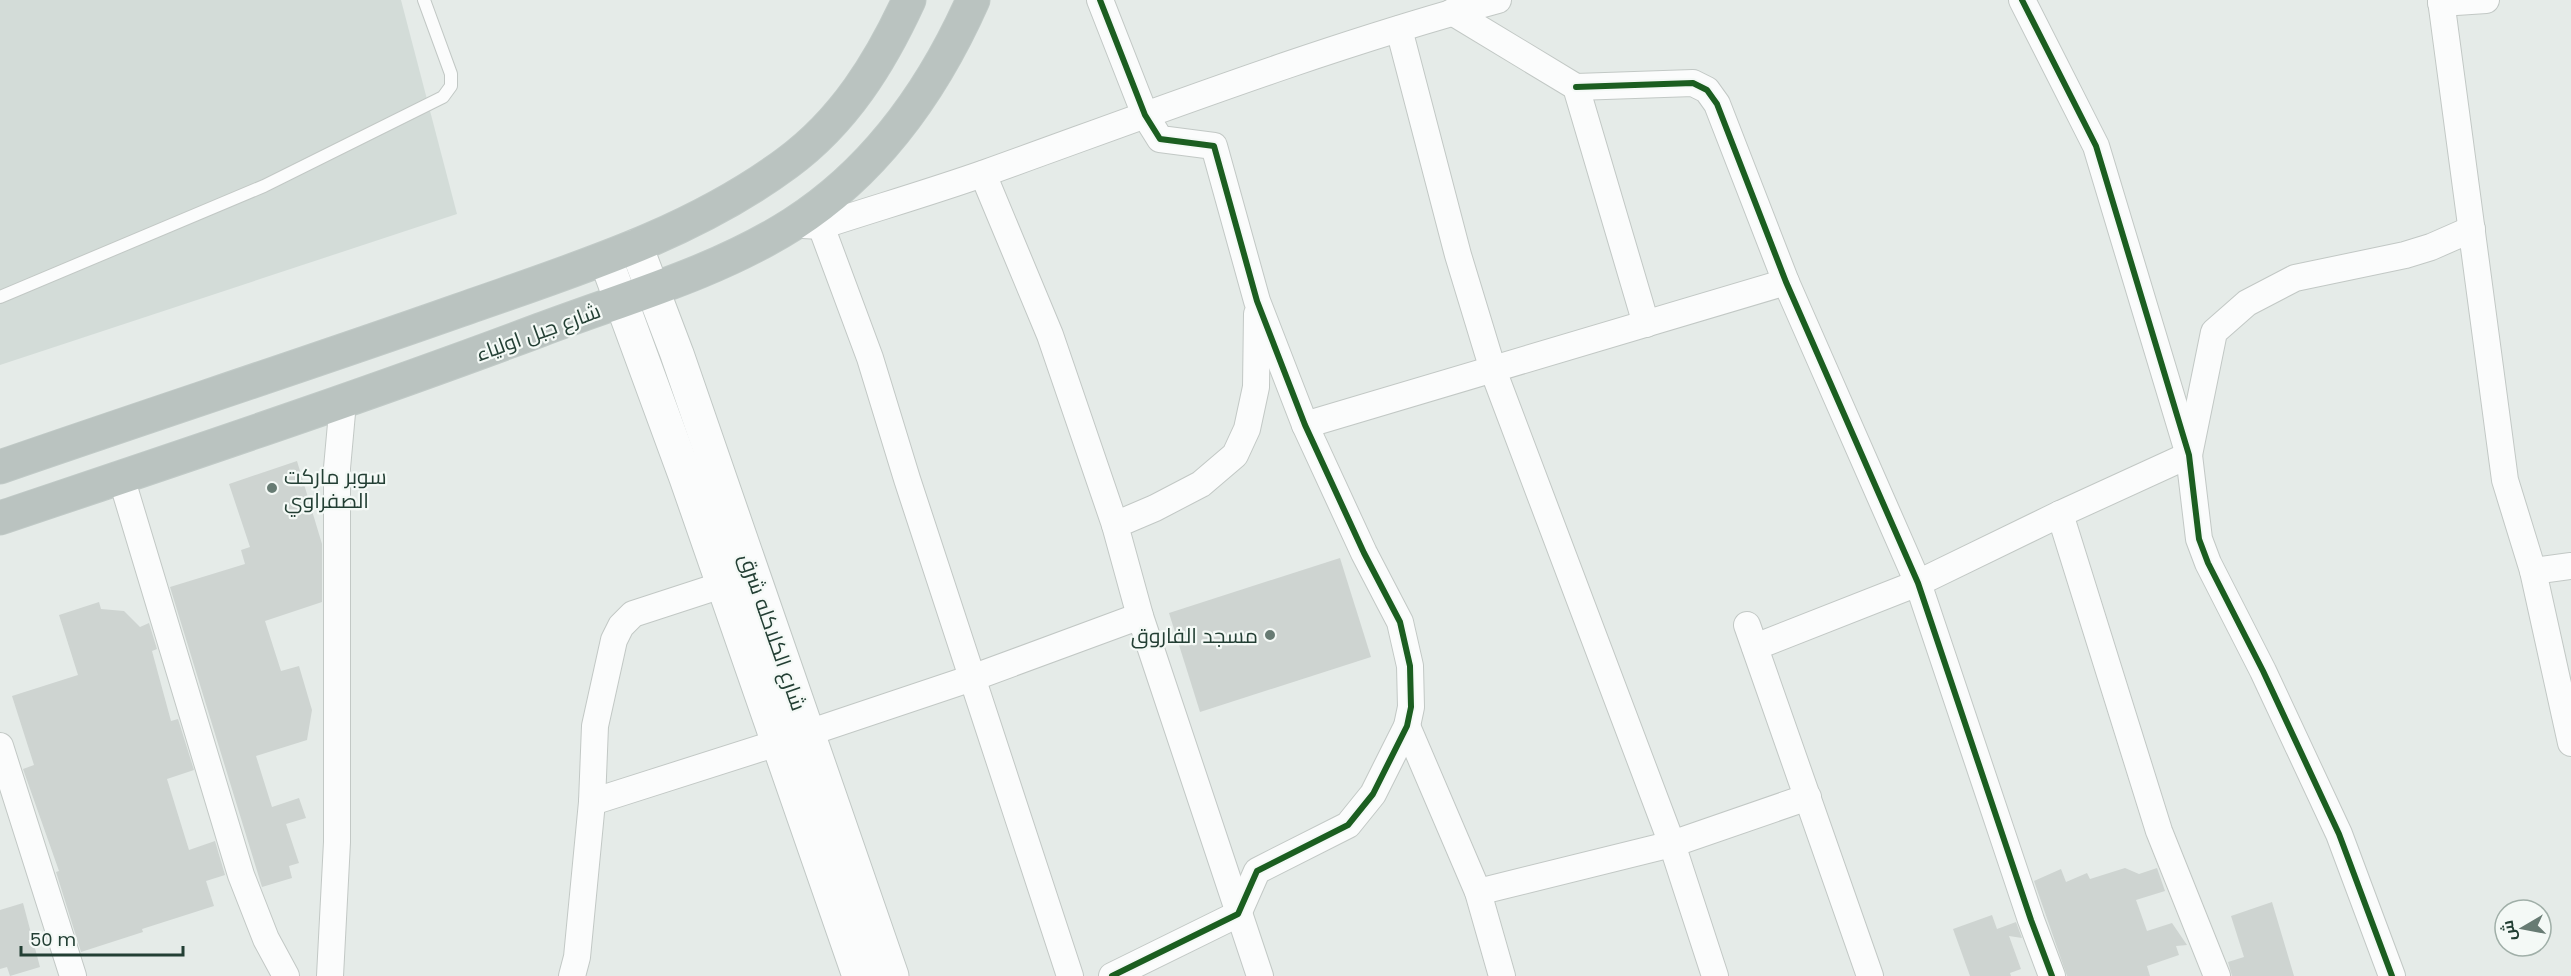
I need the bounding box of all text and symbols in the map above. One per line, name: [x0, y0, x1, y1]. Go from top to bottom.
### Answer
street label: شارع جبل اولياء: [471, 296, 605, 368]
place label: سوبر ماركت الصفراوي: [284, 462, 387, 517]
marker: سوبر ماركت الصفراوي: [265, 481, 279, 495]
street label: شارع الكلاكله شرق: [733, 550, 813, 714]
place label: مسجد الفاروق: [1131, 621, 1258, 650]
marker: مسجد الفاروق: [1263, 628, 1277, 642]
north arrow: [2493, 898, 2553, 958]
text: ش: [2496, 918, 2522, 943]
scale bar: [21, 919, 183, 957]
text: 50 m: [30, 927, 76, 952]

